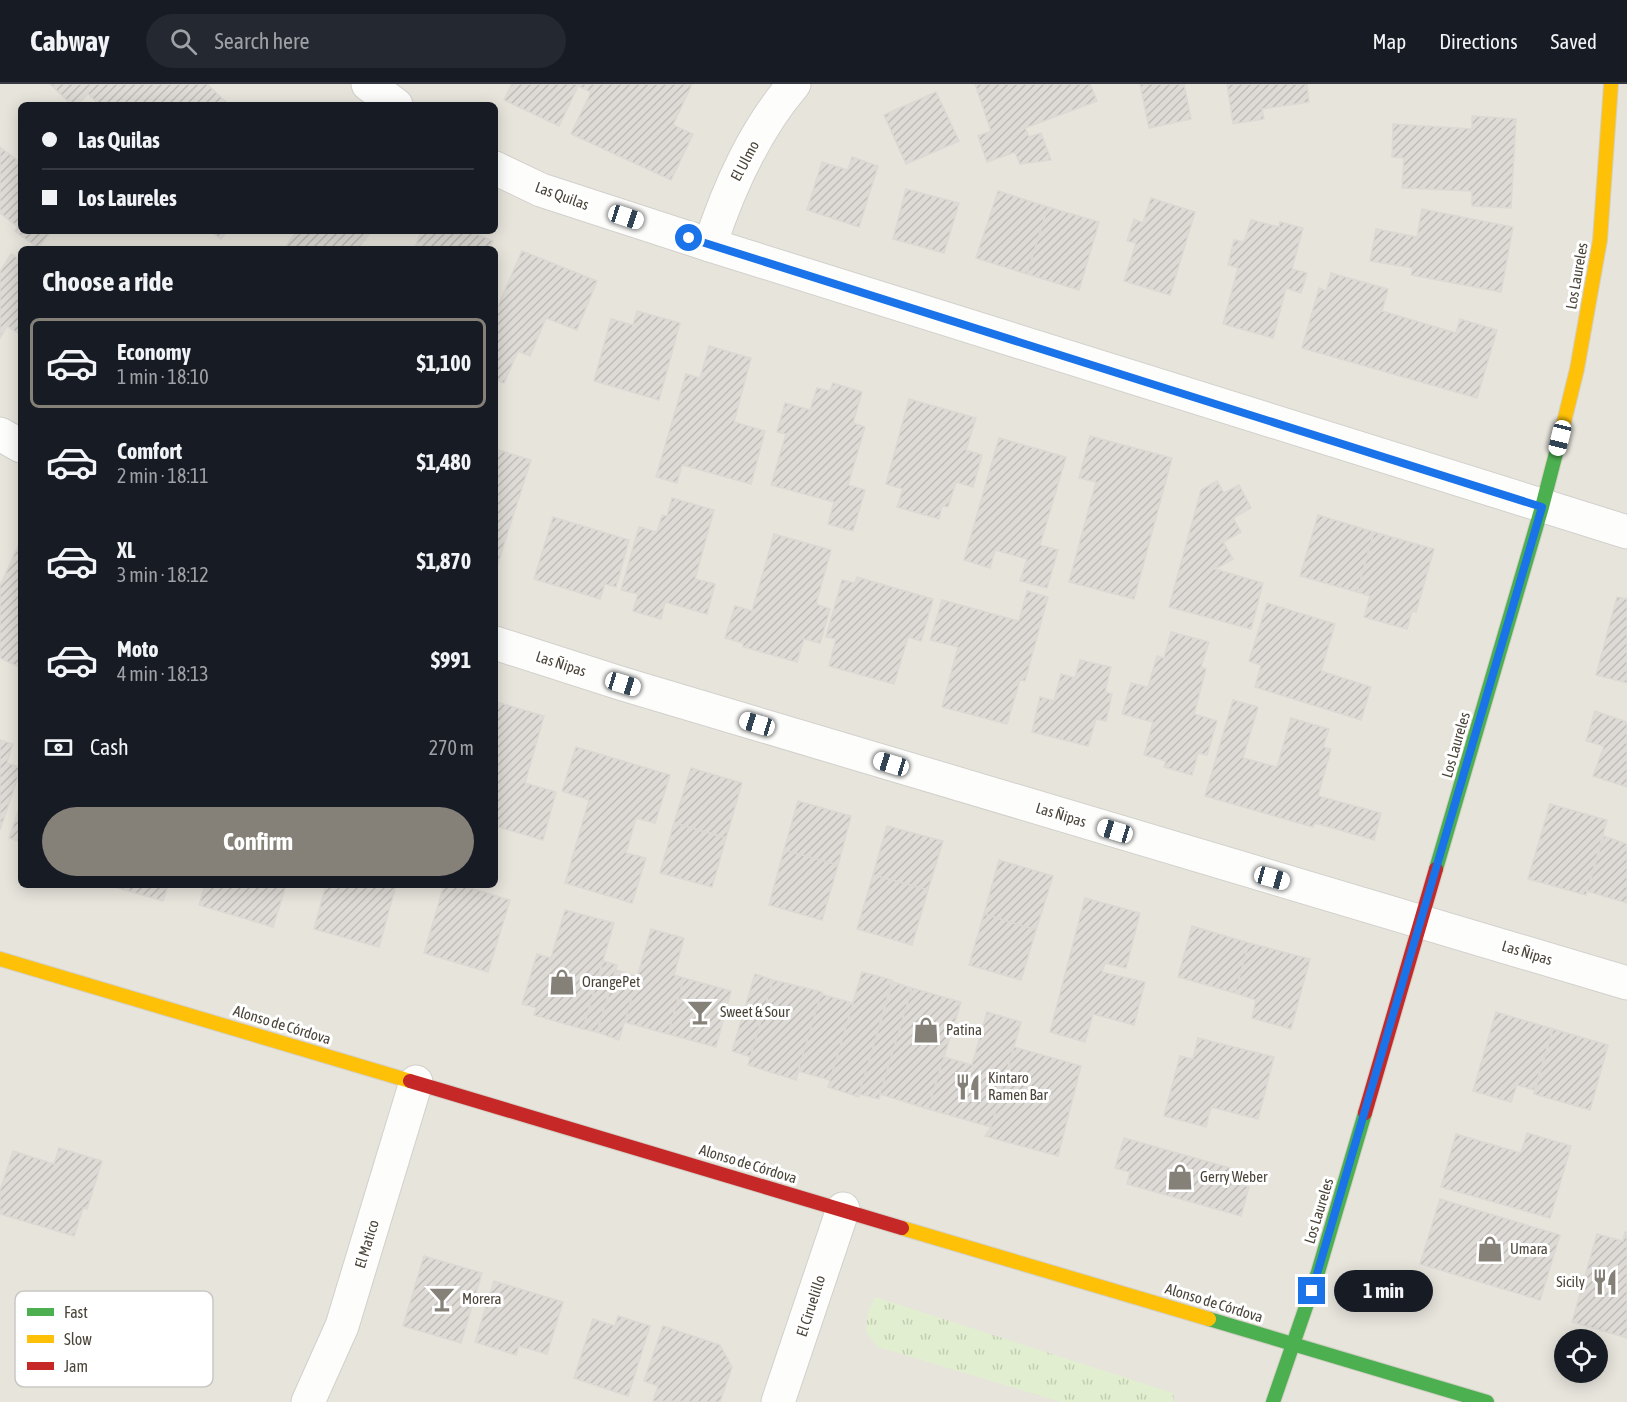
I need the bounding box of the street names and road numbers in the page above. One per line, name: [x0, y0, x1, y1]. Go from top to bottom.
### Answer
street label: El Ulmo: [727, 138, 762, 184]
street label: Las Quilas: [533, 178, 591, 213]
street label: Los Laureles: [1562, 241, 1591, 311]
street label: Las Ñipas: [534, 647, 588, 680]
street label: Los Laureles: [1438, 710, 1473, 780]
street label: Las Ñipas: [1034, 799, 1088, 830]
street label: Las Ñipas: [1500, 937, 1554, 968]
street label: Alonso de Córdova: [231, 1002, 333, 1047]
street label: Alonso de Córdova: [697, 1141, 799, 1186]
street label: Los Laureles: [1301, 1176, 1337, 1246]
street label: El Matico: [351, 1218, 382, 1270]
street label: El Ciruelillo: [793, 1273, 828, 1339]
street label: Alonso de Córdova: [1163, 1280, 1265, 1325]

